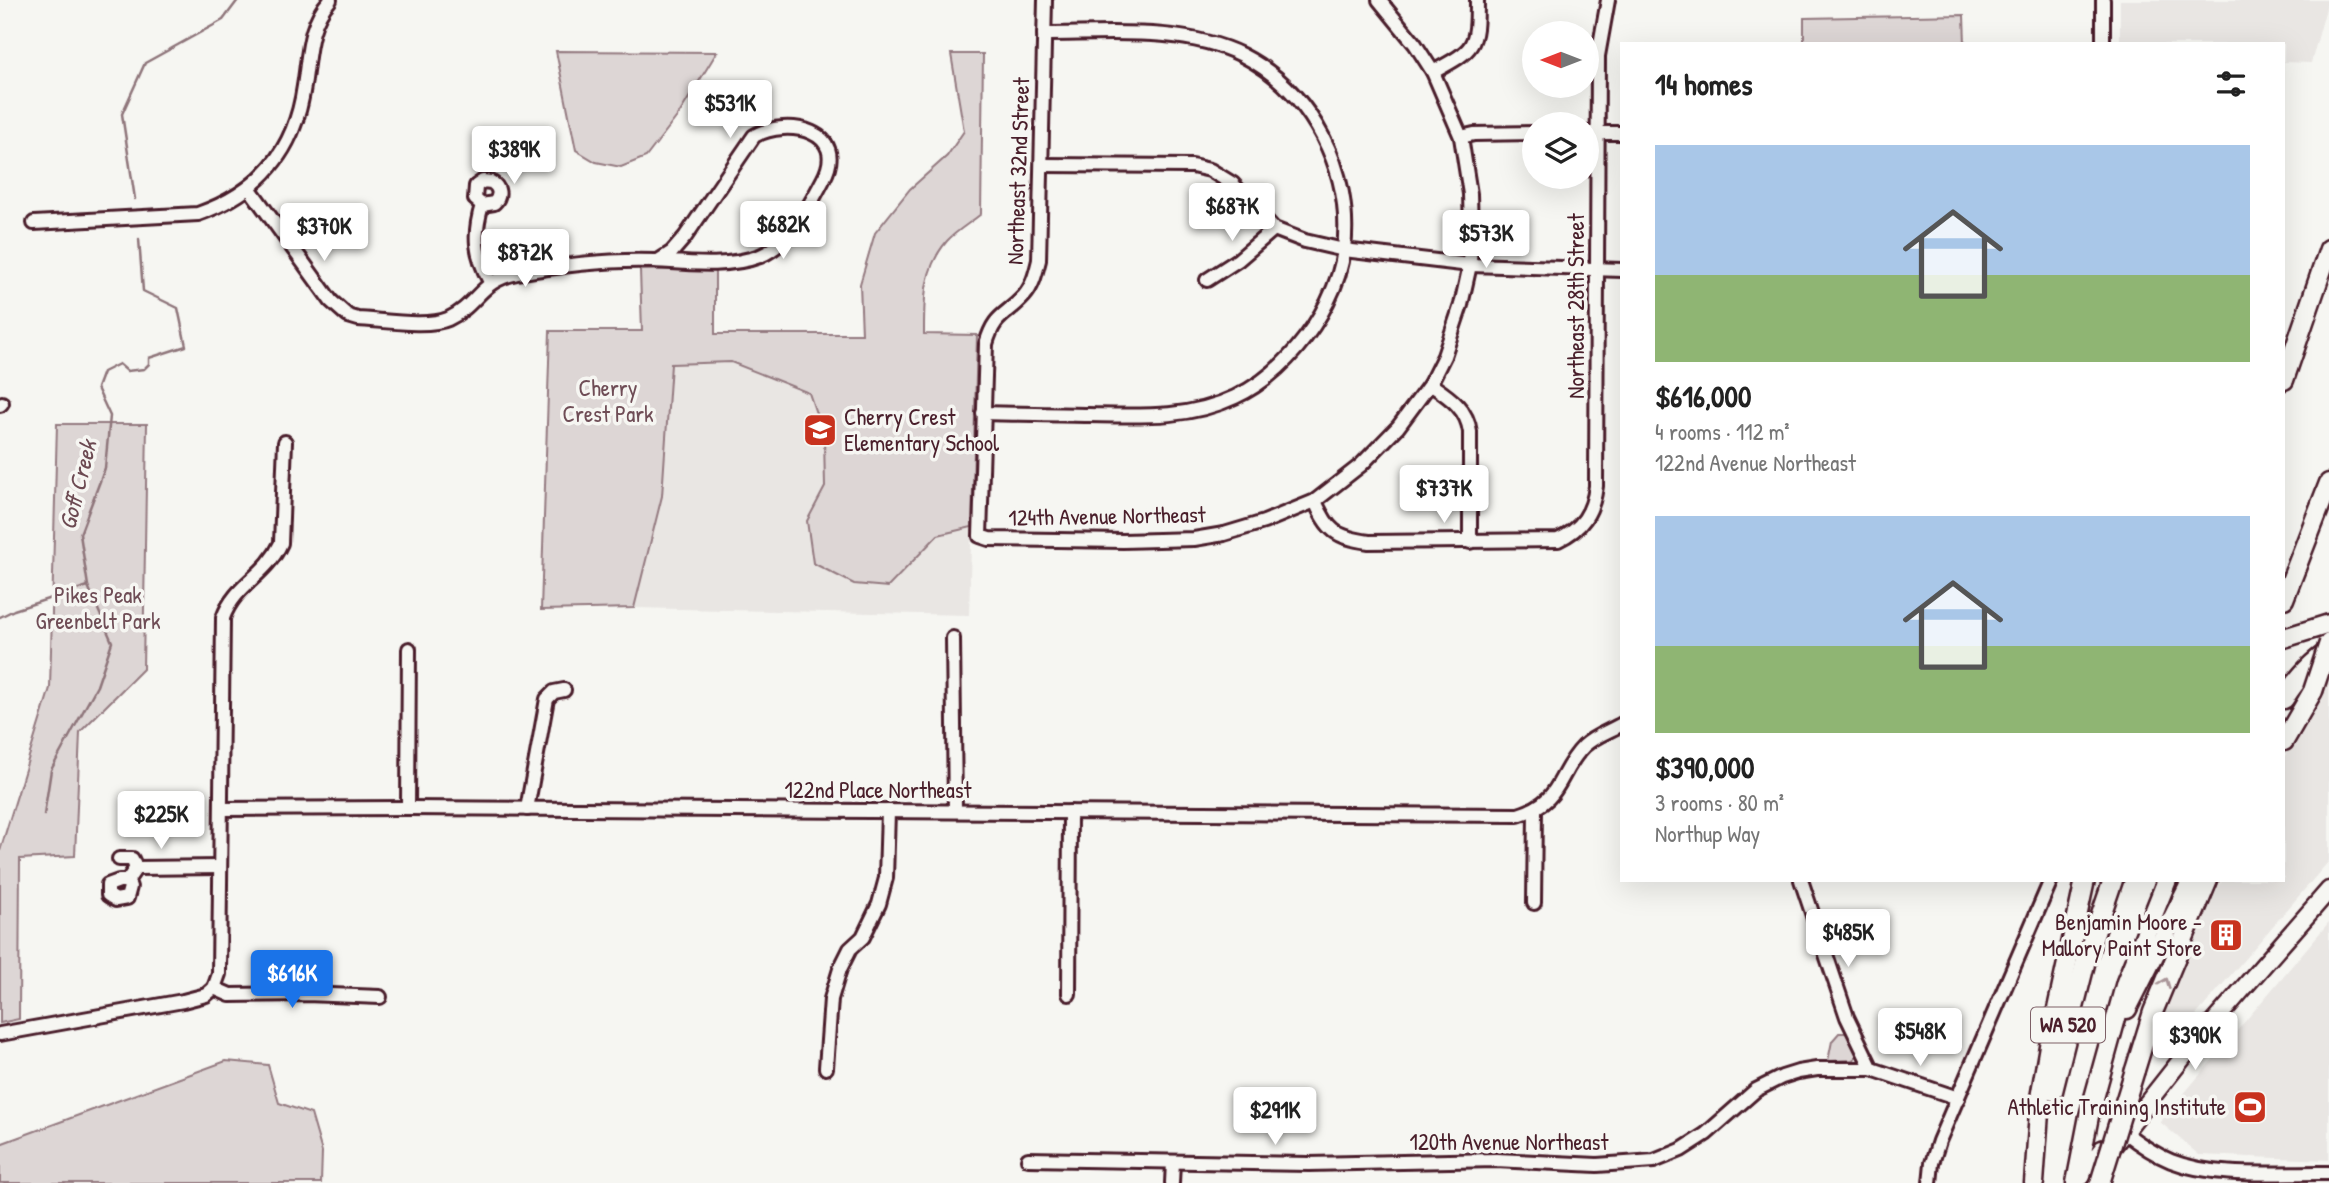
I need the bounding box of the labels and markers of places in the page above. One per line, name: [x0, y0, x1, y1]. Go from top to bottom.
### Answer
pin: $531K: [681, 80, 779, 140]
pin: $389K: [465, 127, 563, 186]
pin: $687K: [1183, 184, 1281, 243]
pin: $682K: [734, 202, 832, 261]
pin: $370K: [275, 204, 373, 263]
pin: $573K: [1437, 210, 1535, 270]
pin: $872K: [476, 230, 574, 289]
place label: Cherry Crest Elementary School: [844, 401, 1000, 458]
school or university icon: Cherry Crest Elementary School: [801, 411, 839, 449]
pin: $737K: [1395, 466, 1493, 525]
pin: $225K: [112, 792, 210, 851]
place label: Benjamin Moore - Mallory Paint Store: [2042, 906, 2202, 963]
pin: $485K: [1799, 909, 1897, 969]
building icon: Benjamin Moore - Mallory Paint Store: [2207, 916, 2245, 954]
pin: $616K: [243, 950, 341, 1010]
pin: $548K: [1871, 1009, 1969, 1068]
pin: $390K: [2146, 1012, 2244, 1072]
pin: $291K: [1226, 1088, 1324, 1147]
sports icon: Athletic Training Institute: [2231, 1088, 2269, 1126]
place label: Athletic Training Institute: [2007, 1091, 2226, 1122]

